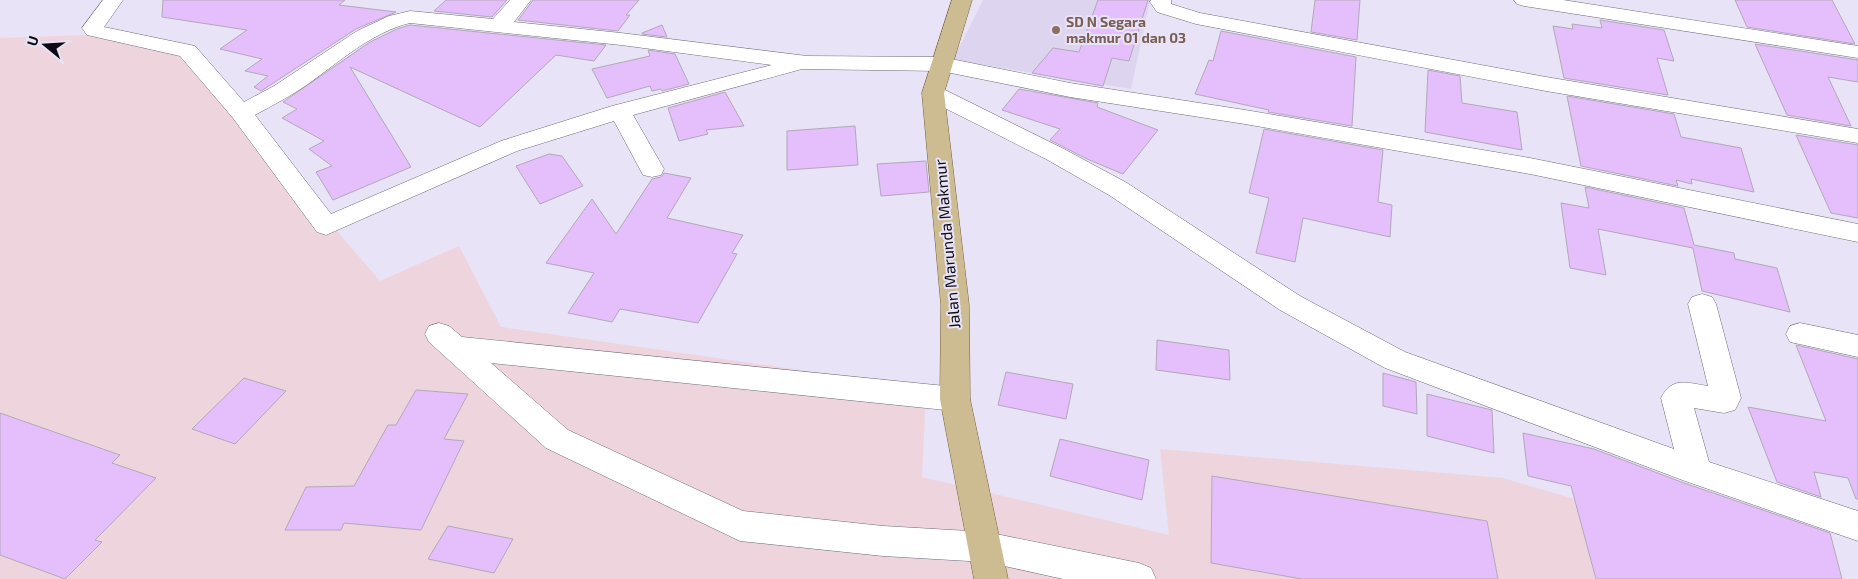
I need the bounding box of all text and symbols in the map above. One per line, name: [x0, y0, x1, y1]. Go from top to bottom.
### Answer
place label: SD N Segara makmur 01 dan 03: [1066, 13, 1186, 46]
north arrow: [20, 20, 70, 70]
marker: SD N Segara makmur 01 dan 03: [1050, 24, 1062, 36]
text: U: [23, 34, 42, 48]
street label: Jalan Marunda Makmur: [930, 158, 963, 330]

